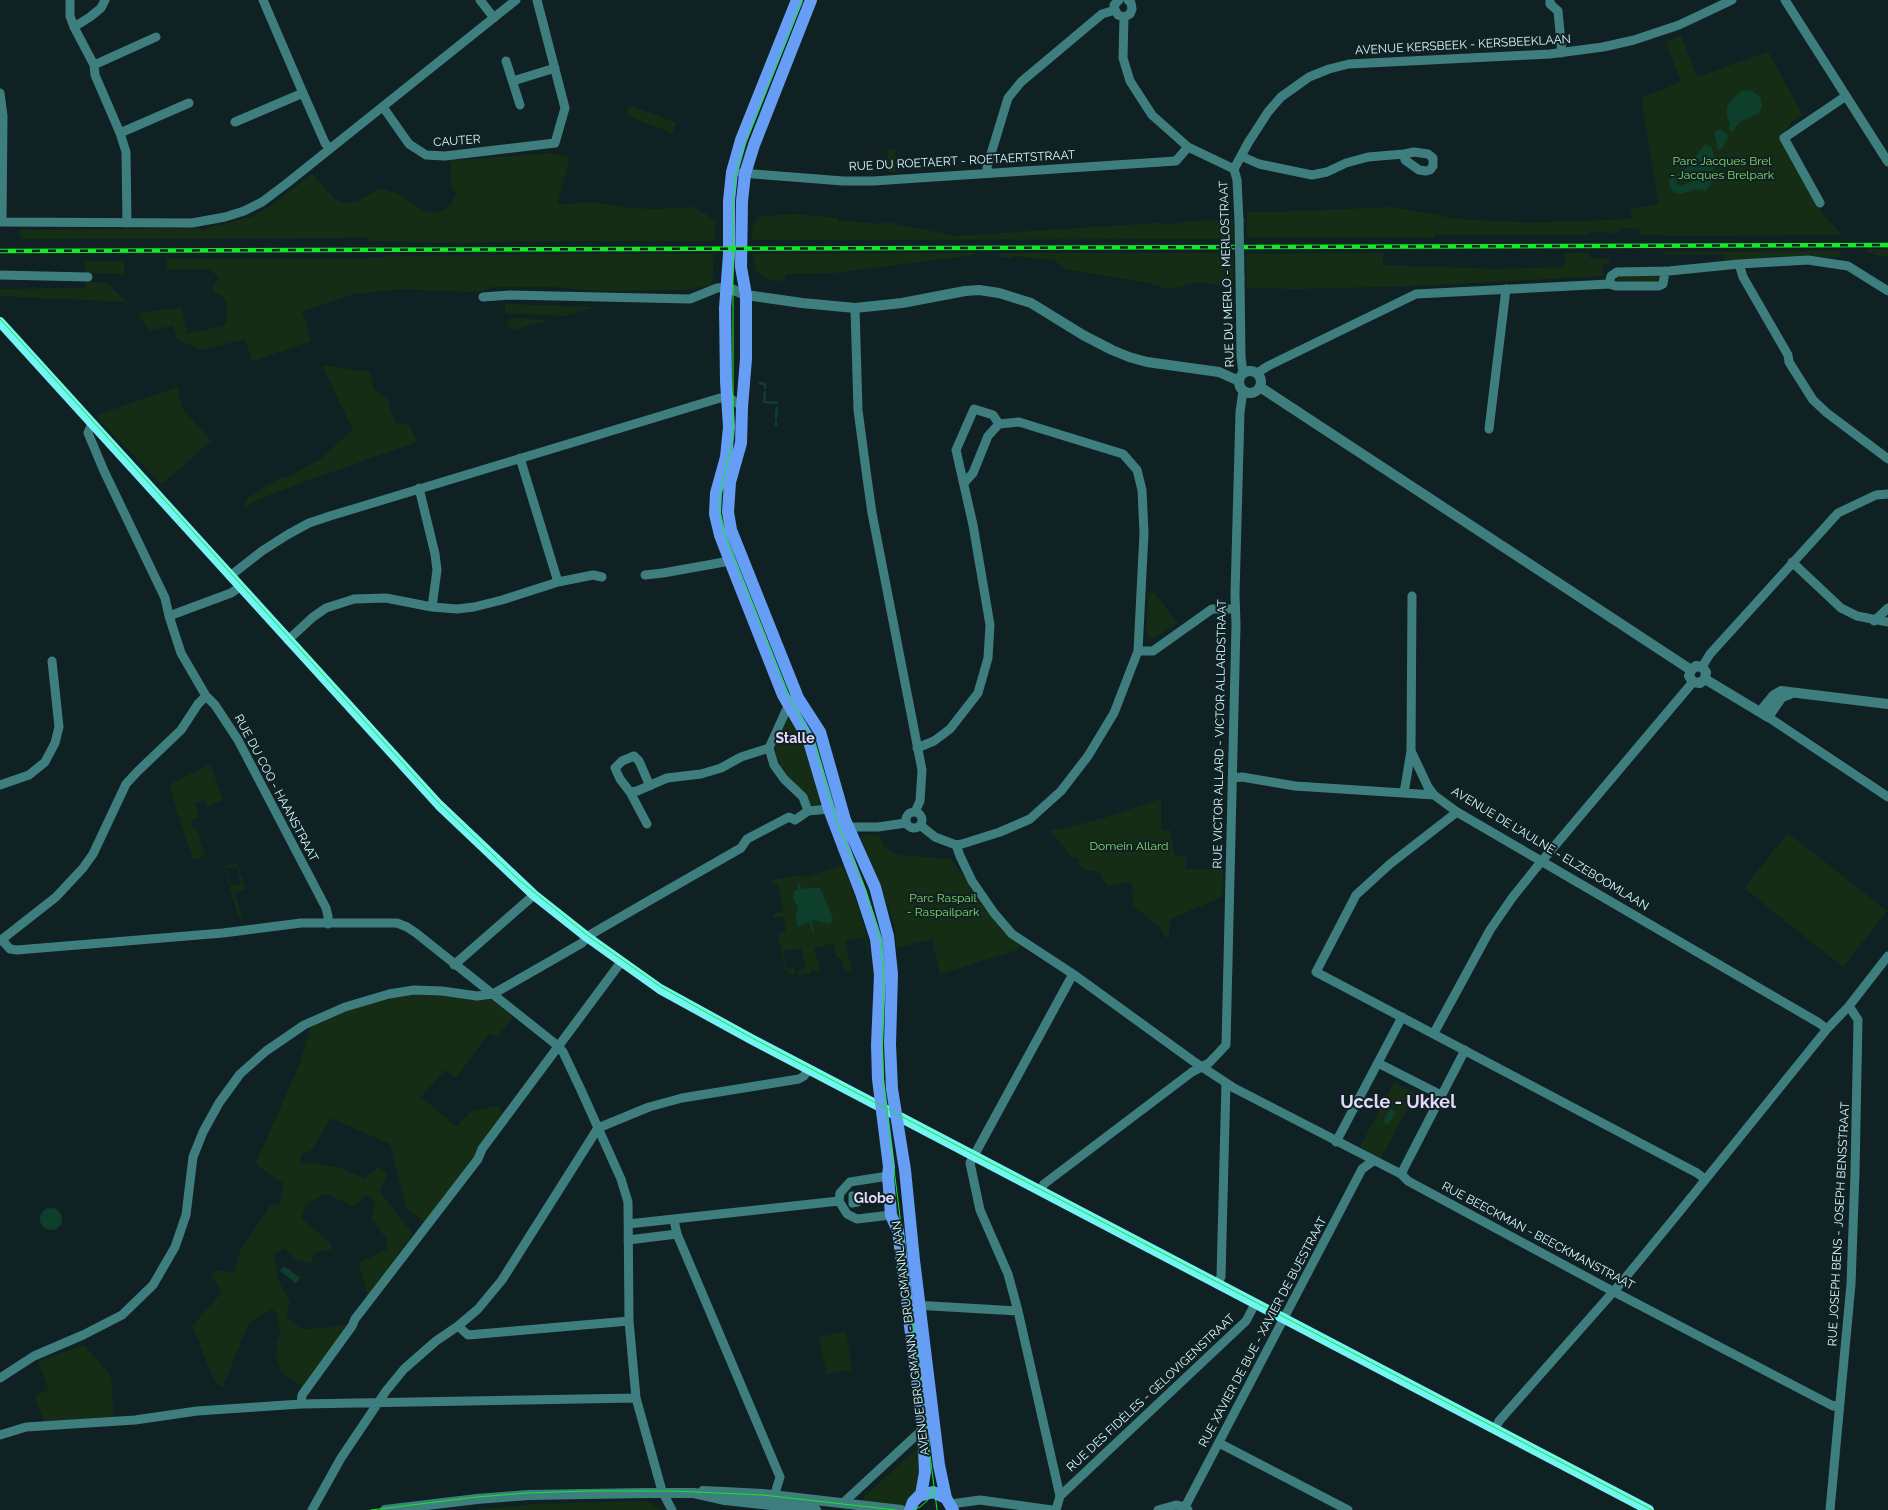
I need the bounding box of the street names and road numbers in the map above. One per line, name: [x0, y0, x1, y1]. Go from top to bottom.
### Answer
street label: AVENUE KERSBEEK - KERSBEEKLAAN: [1355, 32, 1571, 58]
street label: CAUTER: [433, 132, 481, 150]
street label: RUE DU ROETAERT - ROETAERTSTRAAT: [849, 148, 1075, 174]
street label: RUE DU MERLO - MERLOSTRAAT: [1217, 180, 1237, 368]
street label: RUE VICTOR ALLARD - VICTOR ALLARDSTRAAT: [1210, 599, 1230, 869]
street label: RUE DU COQ - HAANSTRAAT: [231, 712, 321, 864]
street label: AVENUE DE L'AULNE - ELZEBOOMLAAN: [1449, 784, 1651, 914]
street label: RUE JOSEPH BENS - JOSEPH BENSSTRAAT: [1825, 1101, 1853, 1347]
street label: RUE BEECKMAN - BEECKMANSTRAAT: [1439, 1179, 1637, 1293]
street label: RUE XAVIER DE BUE - XAVIER DE BUESTRAAT: [1196, 1214, 1330, 1450]
street label: AVENUE BRUGMANN - BRUGMANNLAAN: [889, 1220, 933, 1456]
street label: RUE DES FIDÈLES - GELOVIGENSTRAAT: [1064, 1311, 1238, 1475]

